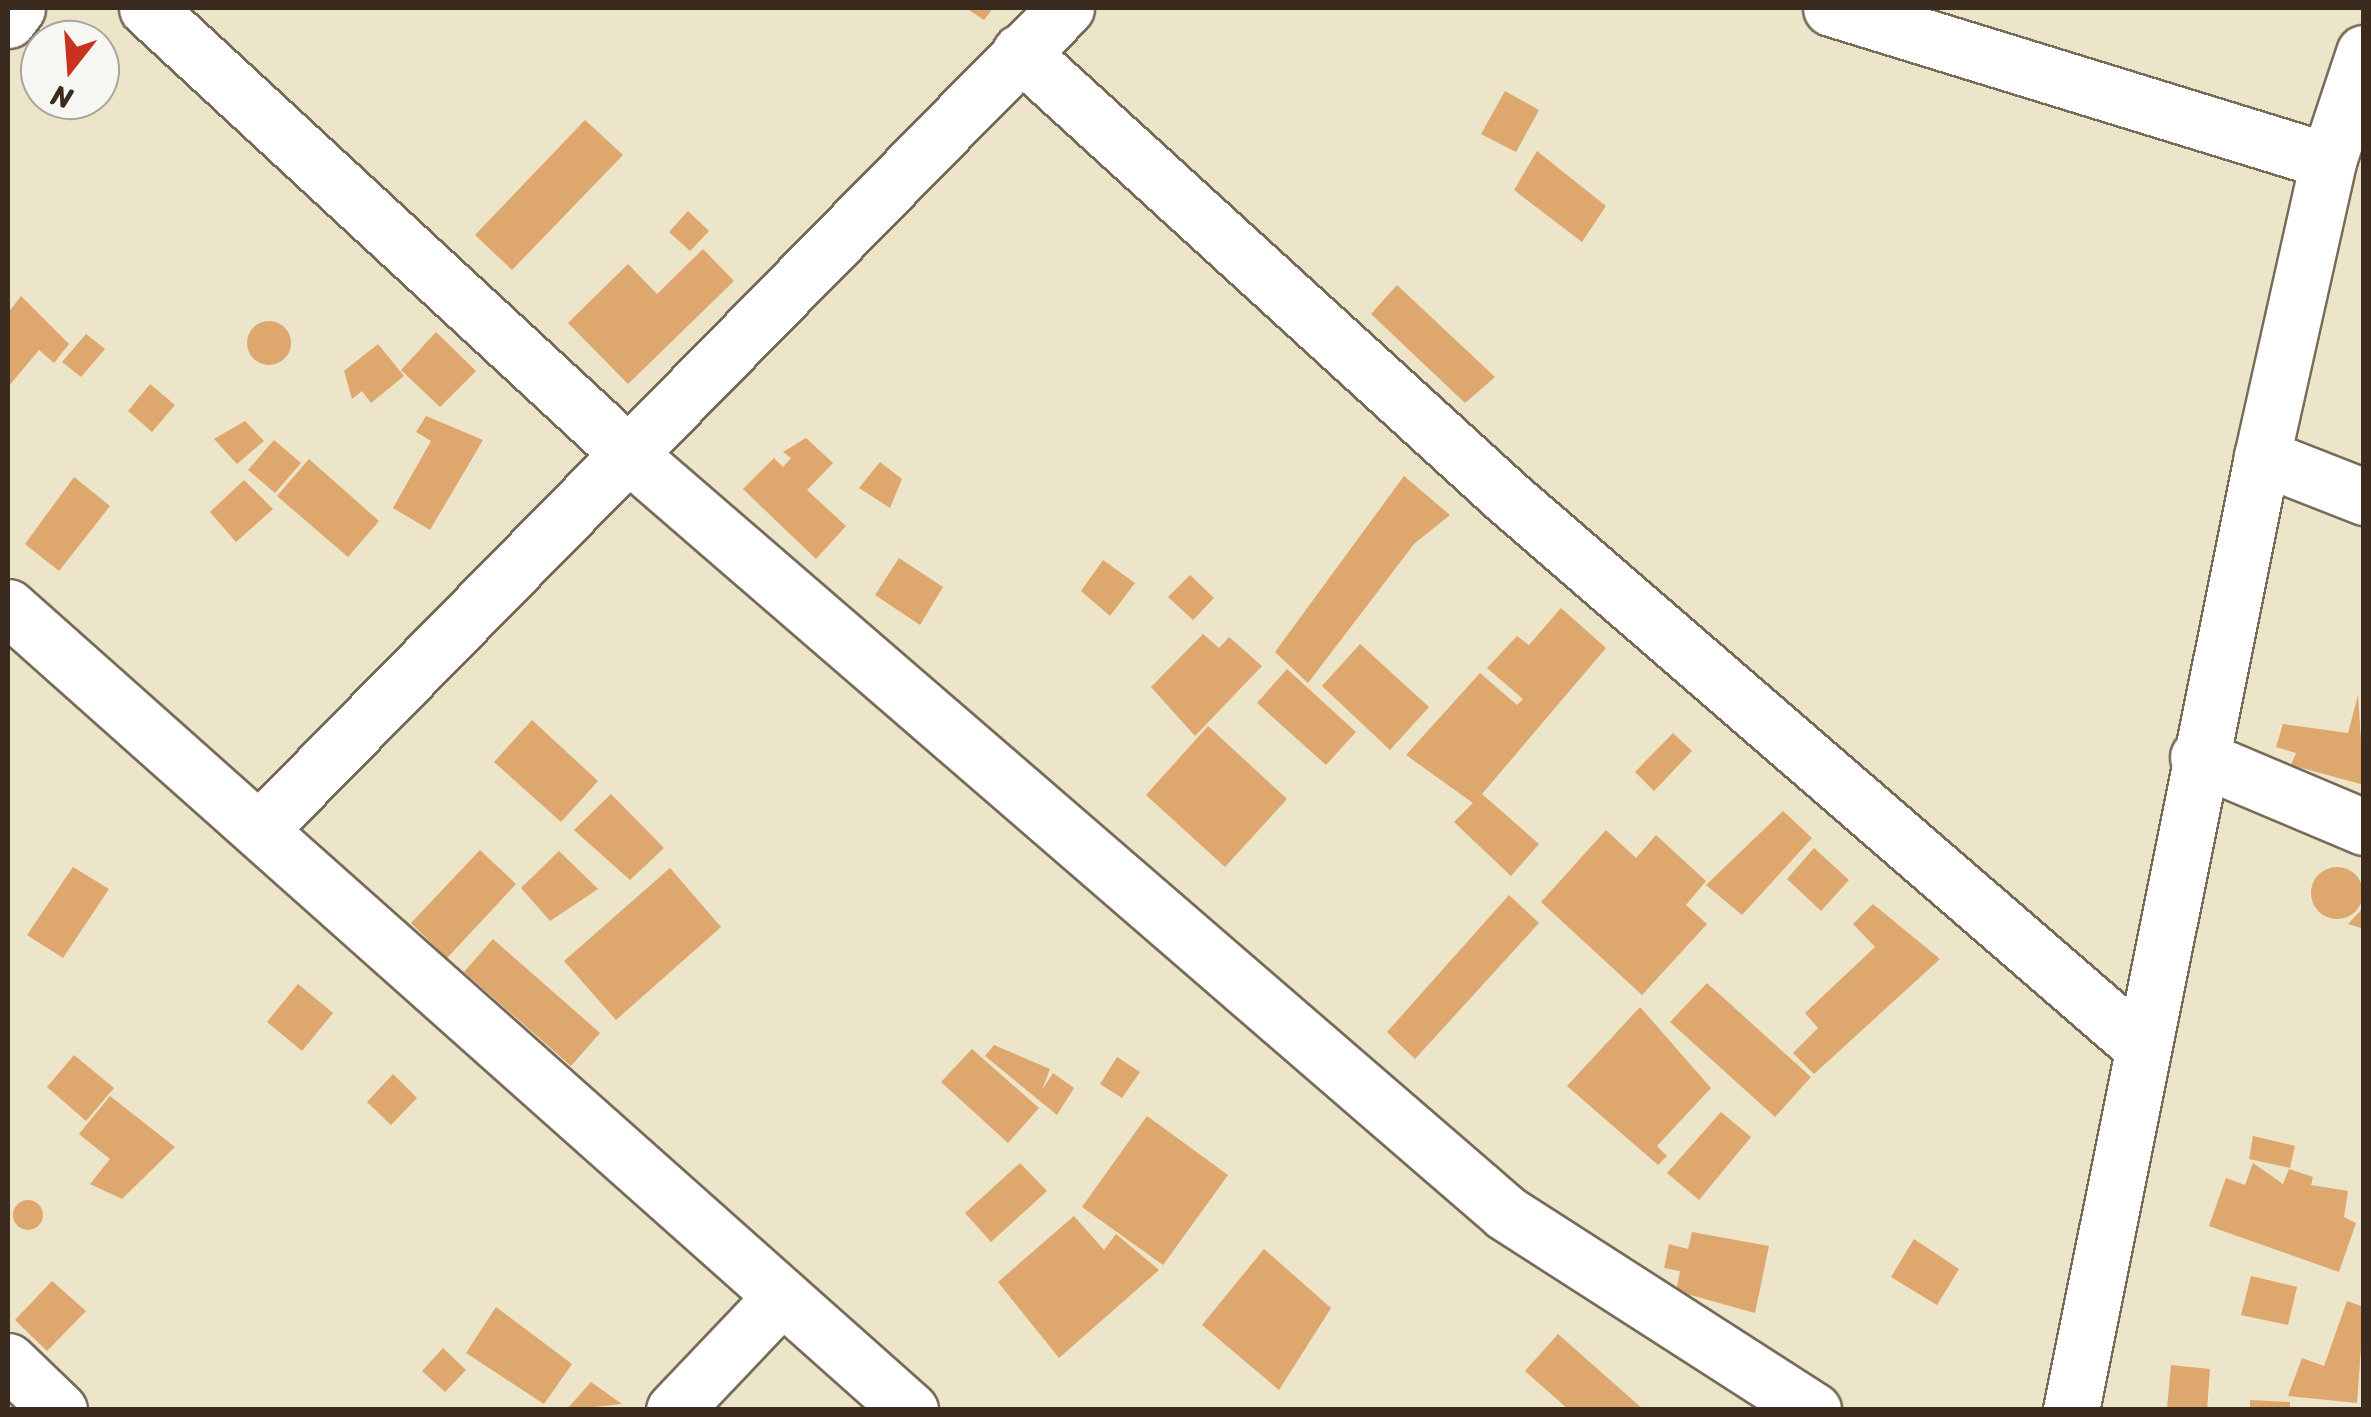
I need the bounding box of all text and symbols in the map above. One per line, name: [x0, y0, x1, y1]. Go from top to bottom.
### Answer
north arrow: [20, 20, 120, 120]
text: N: [45, 71, 78, 124]

